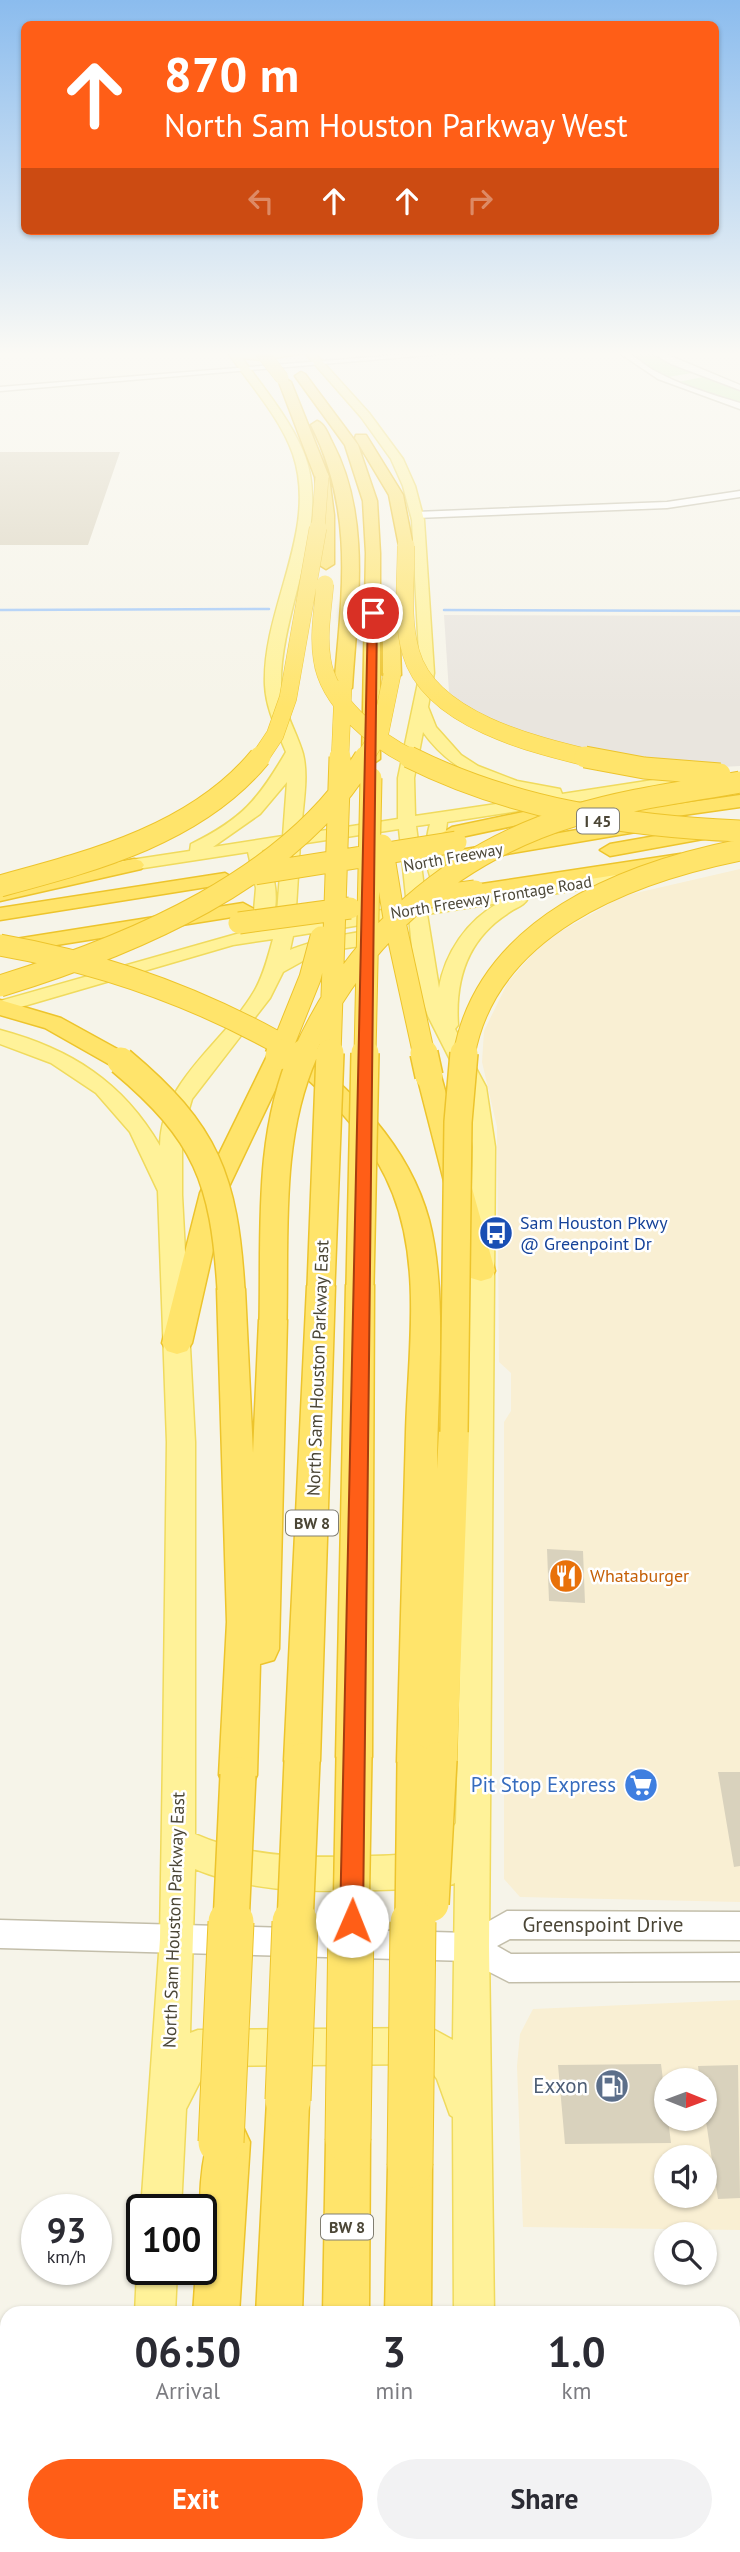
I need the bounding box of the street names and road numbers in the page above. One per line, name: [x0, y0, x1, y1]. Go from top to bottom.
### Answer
road number: I 45: [577, 808, 619, 834]
street label: North Freeway: [402, 838, 505, 876]
street label: North Freeway Frontage Road: [389, 871, 593, 923]
street label: North Sam Houston Parkway East: [302, 1239, 333, 1496]
road number: BW 8: [286, 1511, 338, 1536]
street label: North Sam Houston Parkway East: [158, 1791, 189, 2048]
street label: Greenspoint Drive: [523, 1911, 683, 1938]
road number: BW 8: [321, 2214, 373, 2240]

